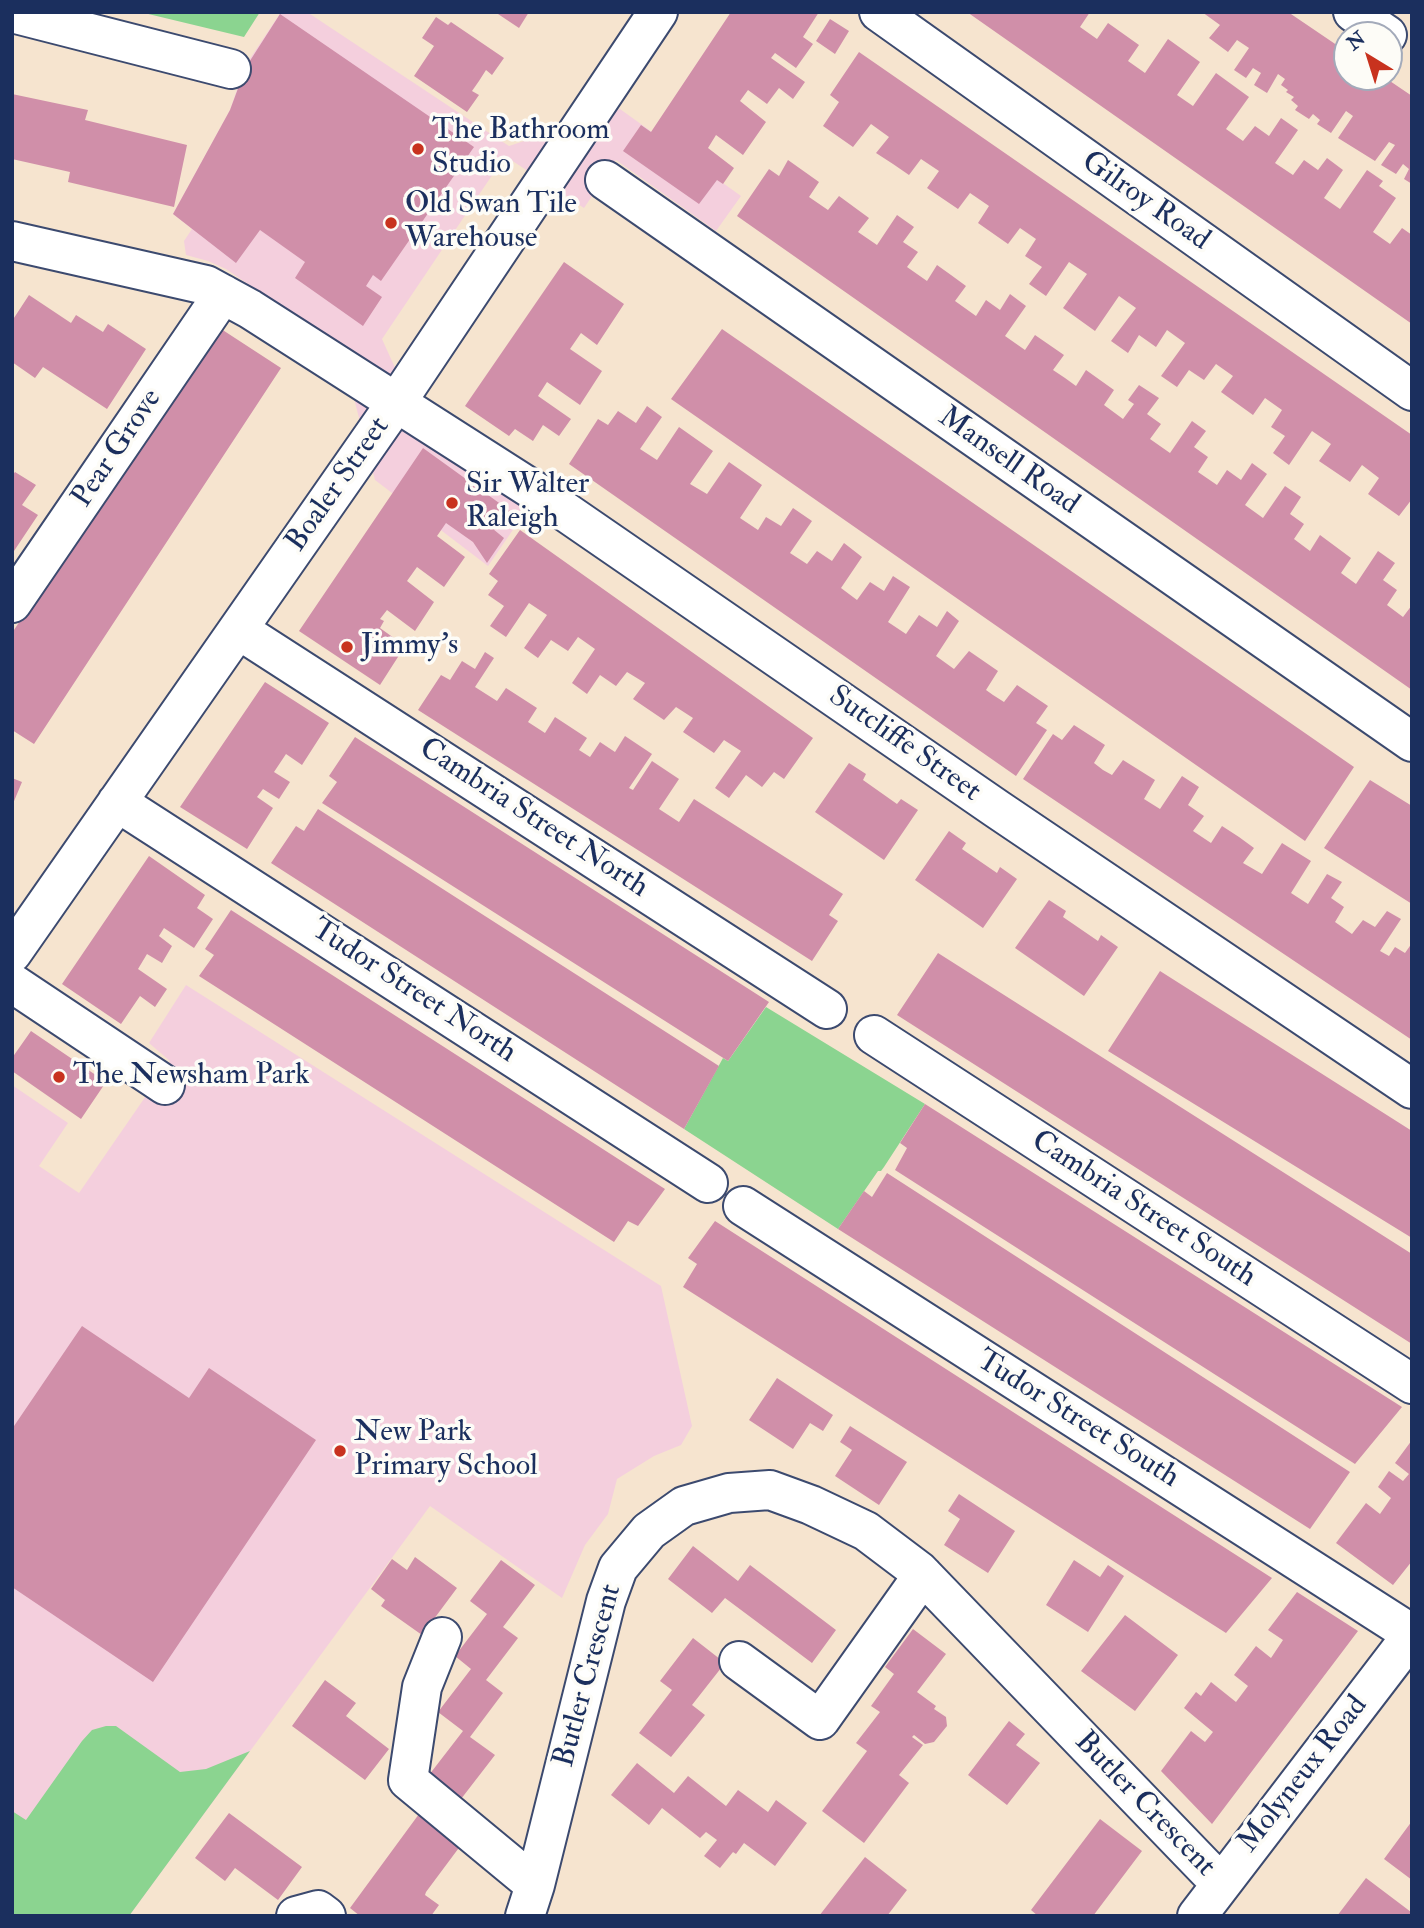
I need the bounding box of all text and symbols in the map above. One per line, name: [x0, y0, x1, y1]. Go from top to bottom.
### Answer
north arrow: [1333, 21, 1403, 91]
text: N: [1342, 26, 1370, 56]
place label: The Bathroom Studio: [432, 114, 610, 184]
marker: The Bathroom Studio: [410, 141, 426, 157]
street label: Gilroy Road: [1074, 145, 1216, 259]
place label: Old Swan Tile Warehouse: [405, 188, 577, 258]
marker: Old Swan Tile Warehouse: [383, 215, 399, 231]
street label: Pear Grove: [65, 383, 171, 515]
street label: Mansell Road: [931, 400, 1085, 524]
street label: Boaler Street: [279, 411, 399, 559]
place label: Sir Walter Raleigh: [466, 468, 589, 538]
marker: Sir Walter Raleigh: [444, 495, 460, 511]
place label: Jimmy's: [361, 629, 458, 665]
marker: Jimmy's: [339, 639, 355, 655]
street label: Sutcliffe Street: [821, 679, 987, 811]
street label: Cambria Street North: [412, 732, 654, 906]
street label: Tudor Street North: [304, 912, 522, 1072]
place label: The Newsham Park: [73, 1059, 310, 1095]
marker: The Newsham Park: [51, 1069, 67, 1085]
street label: Cambria Street South: [1024, 1124, 1262, 1296]
street label: Tudor Street South: [969, 1343, 1185, 1497]
place label: New Park Primary School: [354, 1416, 538, 1486]
marker: New Park Primary School: [332, 1443, 348, 1459]
street label: Butler Crescent: [547, 1581, 631, 1771]
street label: Molyneux Road: [1232, 1689, 1376, 1861]
street label: Butler Crescent: [1066, 1725, 1222, 1885]

